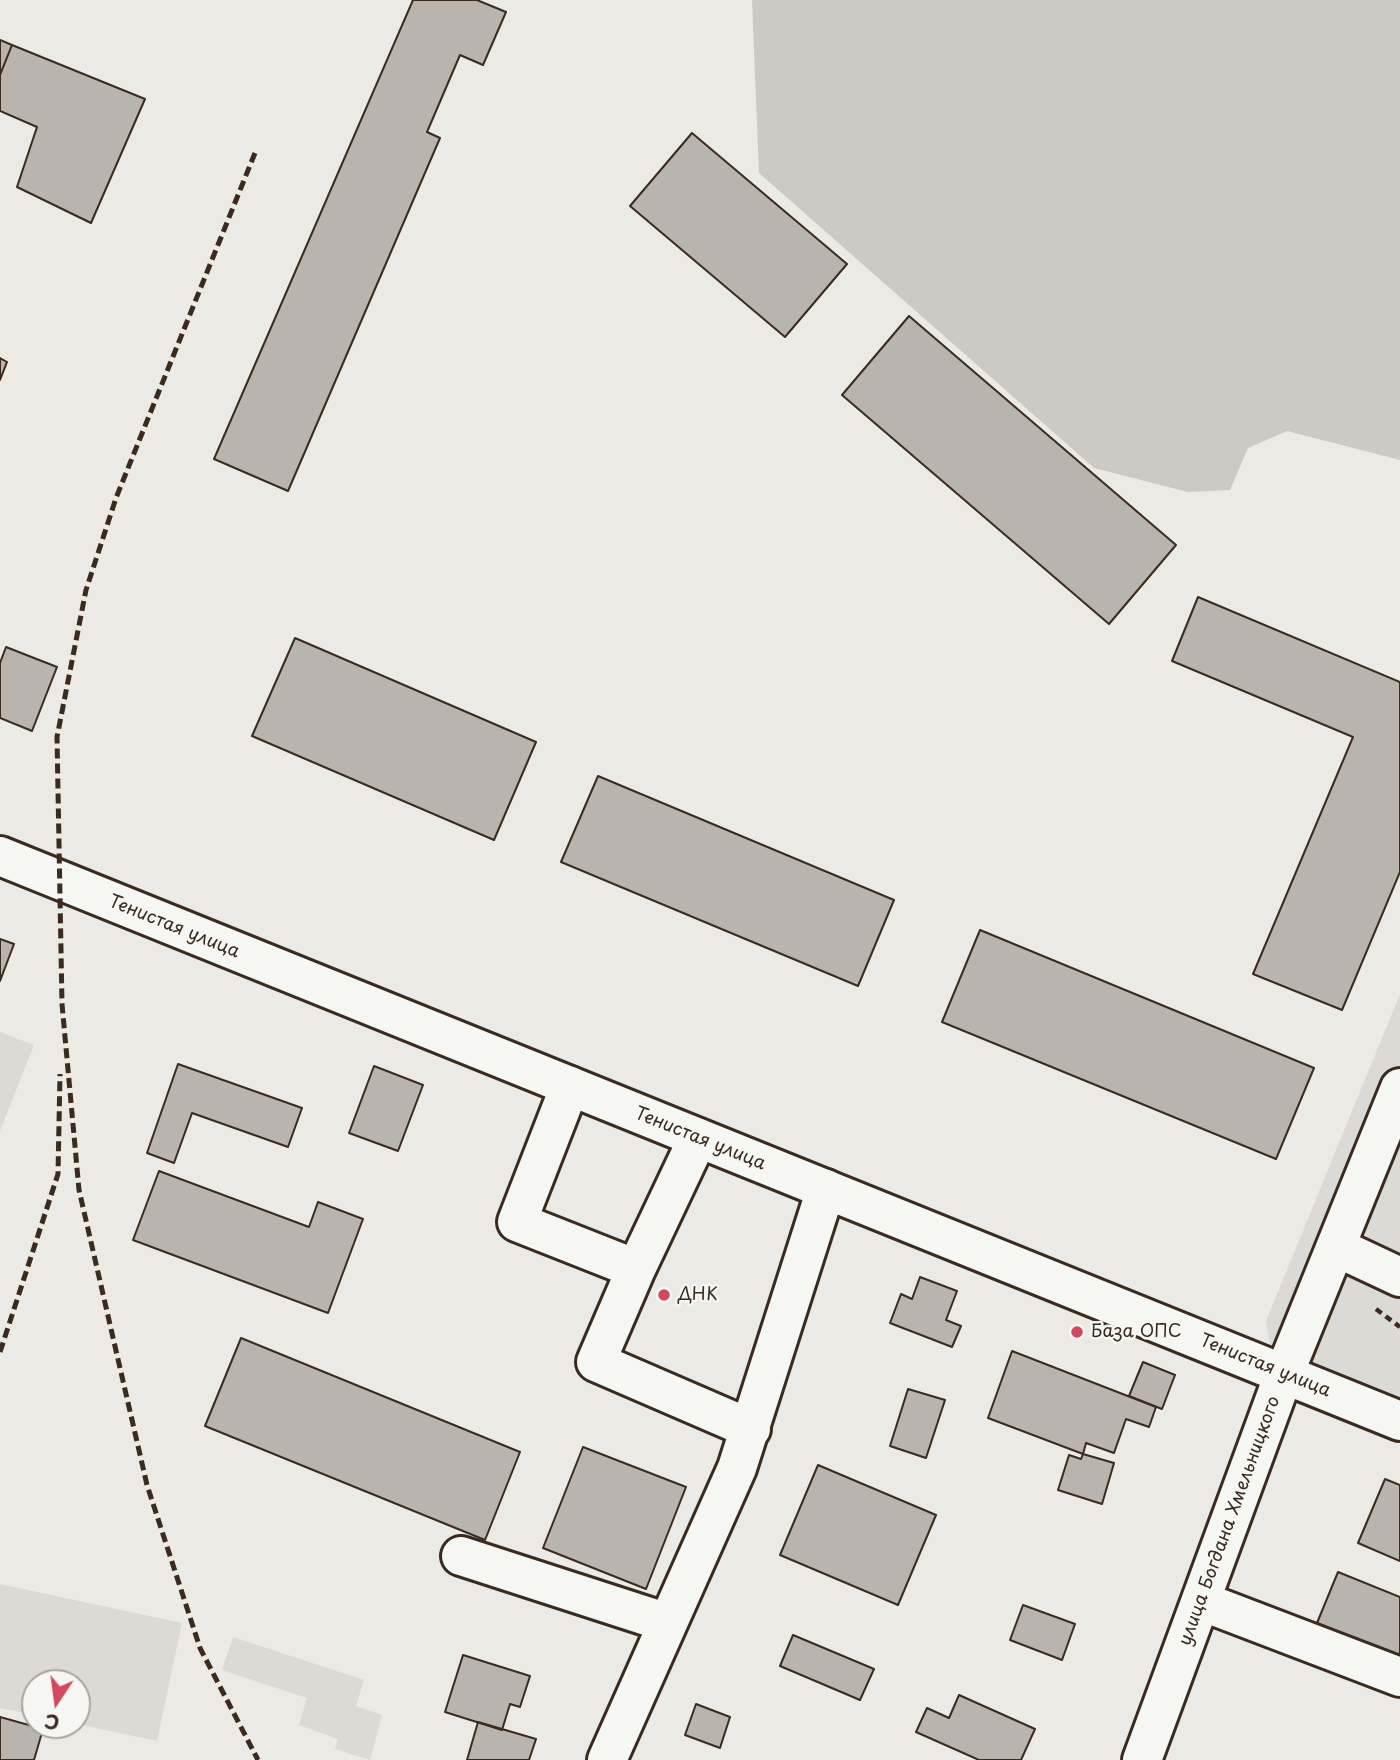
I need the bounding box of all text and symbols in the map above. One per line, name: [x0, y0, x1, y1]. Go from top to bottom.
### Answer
street label: Тенистая улица: [105, 891, 243, 963]
street label: Тенистая улица: [631, 1103, 769, 1175]
place label: ДНК: [678, 1284, 718, 1306]
marker: ДНК: [656, 1287, 672, 1303]
place label: База ОПС: [1091, 1321, 1182, 1343]
marker: База ОПС: [1069, 1324, 1085, 1340]
street label: Тенистая улица: [1196, 1330, 1334, 1402]
street label: улица Богдана Хмельницкого: [1175, 1393, 1285, 1649]
north arrow: [21, 1669, 91, 1739]
text: С: [42, 1707, 62, 1738]

